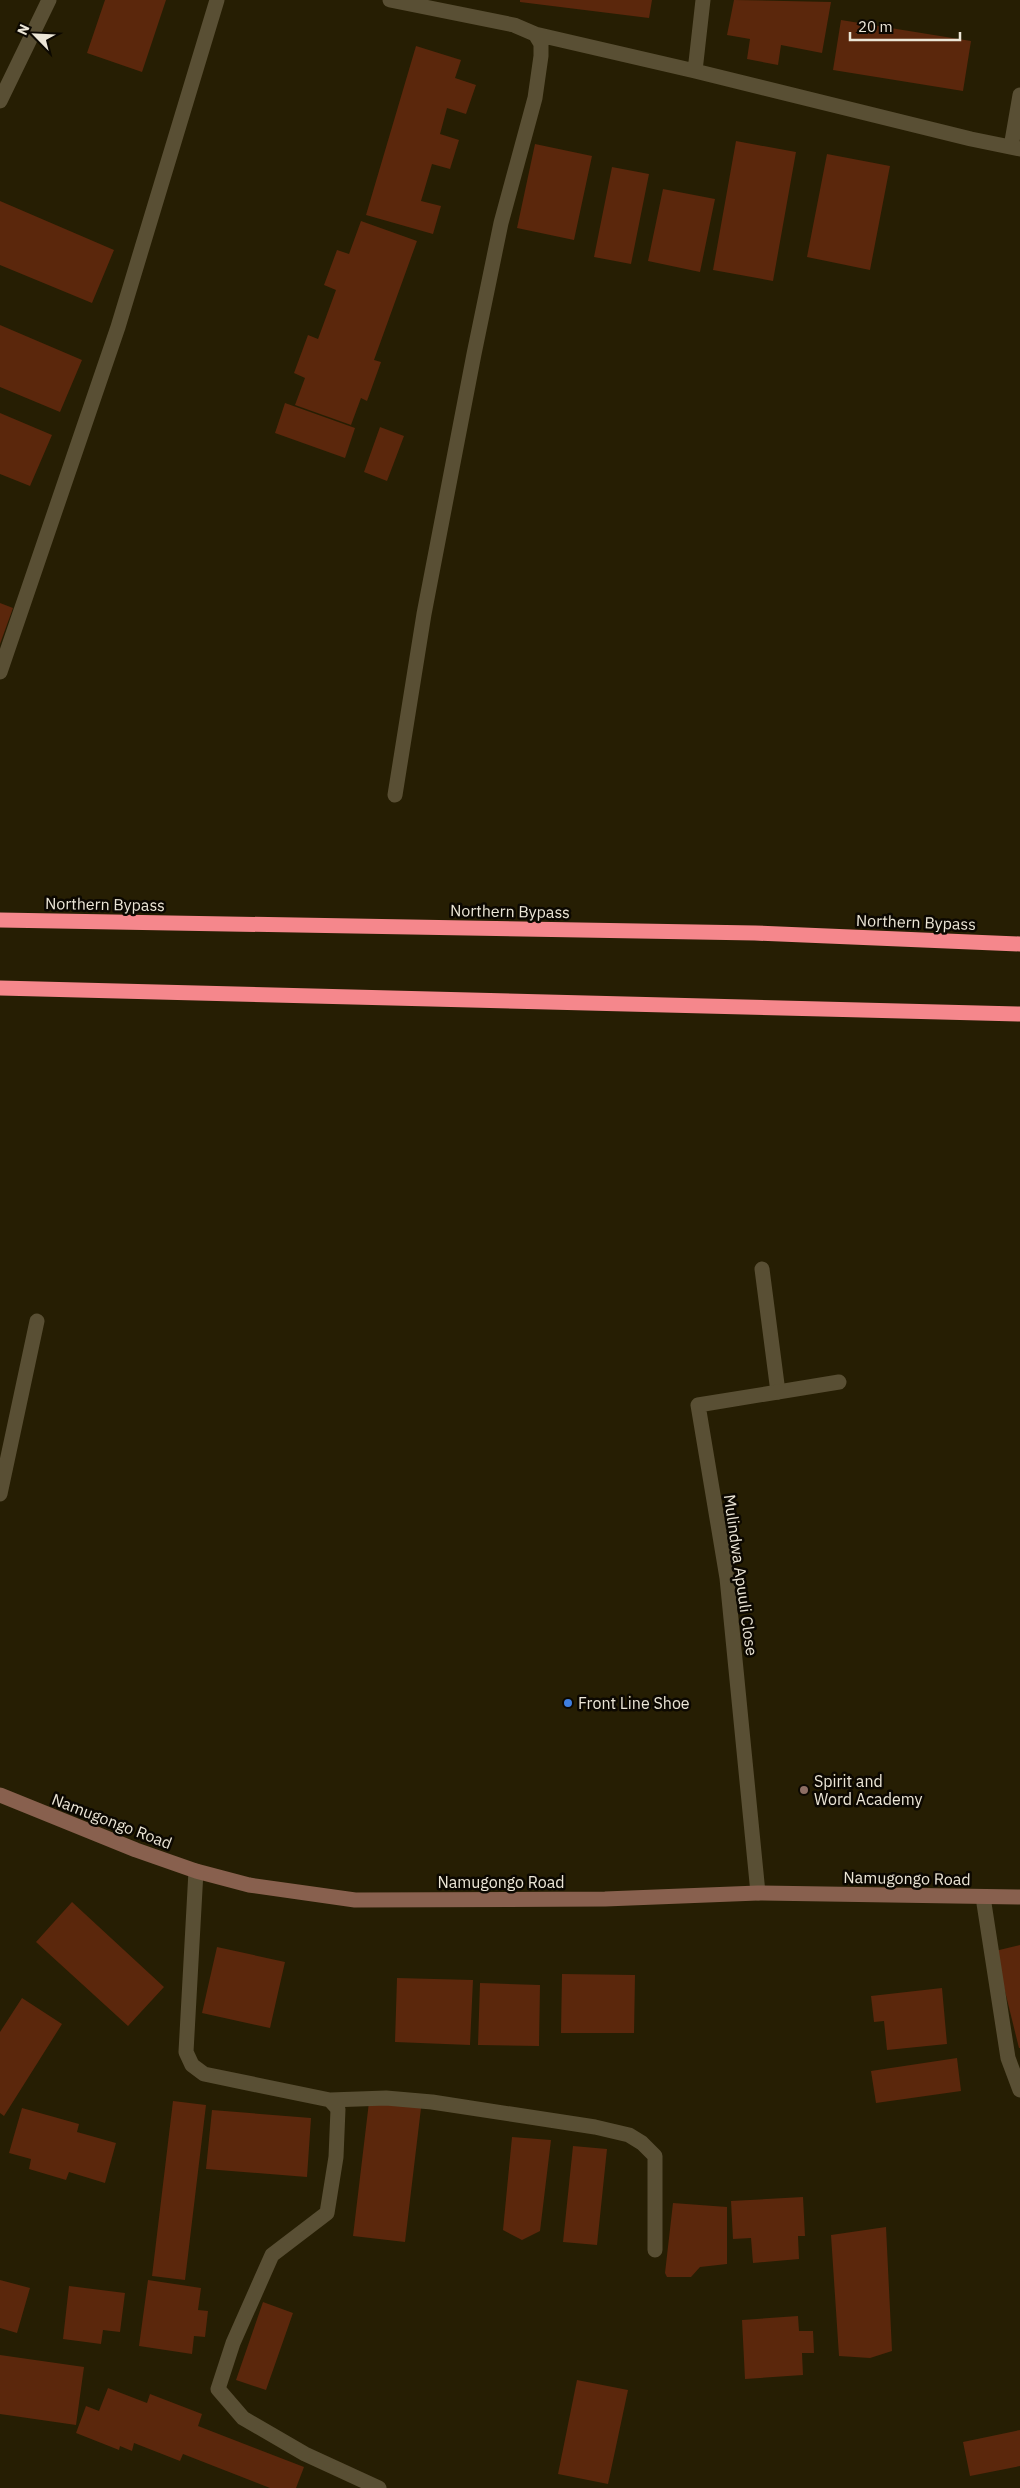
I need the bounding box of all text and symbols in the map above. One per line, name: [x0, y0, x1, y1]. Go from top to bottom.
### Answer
north arrow: [10, 10, 60, 60]
scale bar: [850, 10, 960, 42]
text: 20 m: [858, 17, 893, 36]
text: N: [13, 21, 33, 38]
street label: Northern Bypass: [45, 893, 165, 915]
street label: Northern Bypass: [450, 900, 570, 922]
street label: Northern Bypass: [856, 910, 976, 934]
street label: Mulindwa Apuuli Close: [720, 1493, 762, 1657]
place label: Front Line Shoe: [578, 1693, 690, 1713]
marker: Front Line Shoe: [562, 1697, 574, 1709]
place label: Spirit and Word Academy: [814, 1771, 923, 1809]
marker: Spirit and Word Academy: [798, 1784, 810, 1796]
street label: Namugongo Road: [49, 1789, 175, 1853]
street label: Namugongo Road: [843, 1867, 971, 1889]
street label: Namugongo Road: [437, 1872, 565, 1892]

